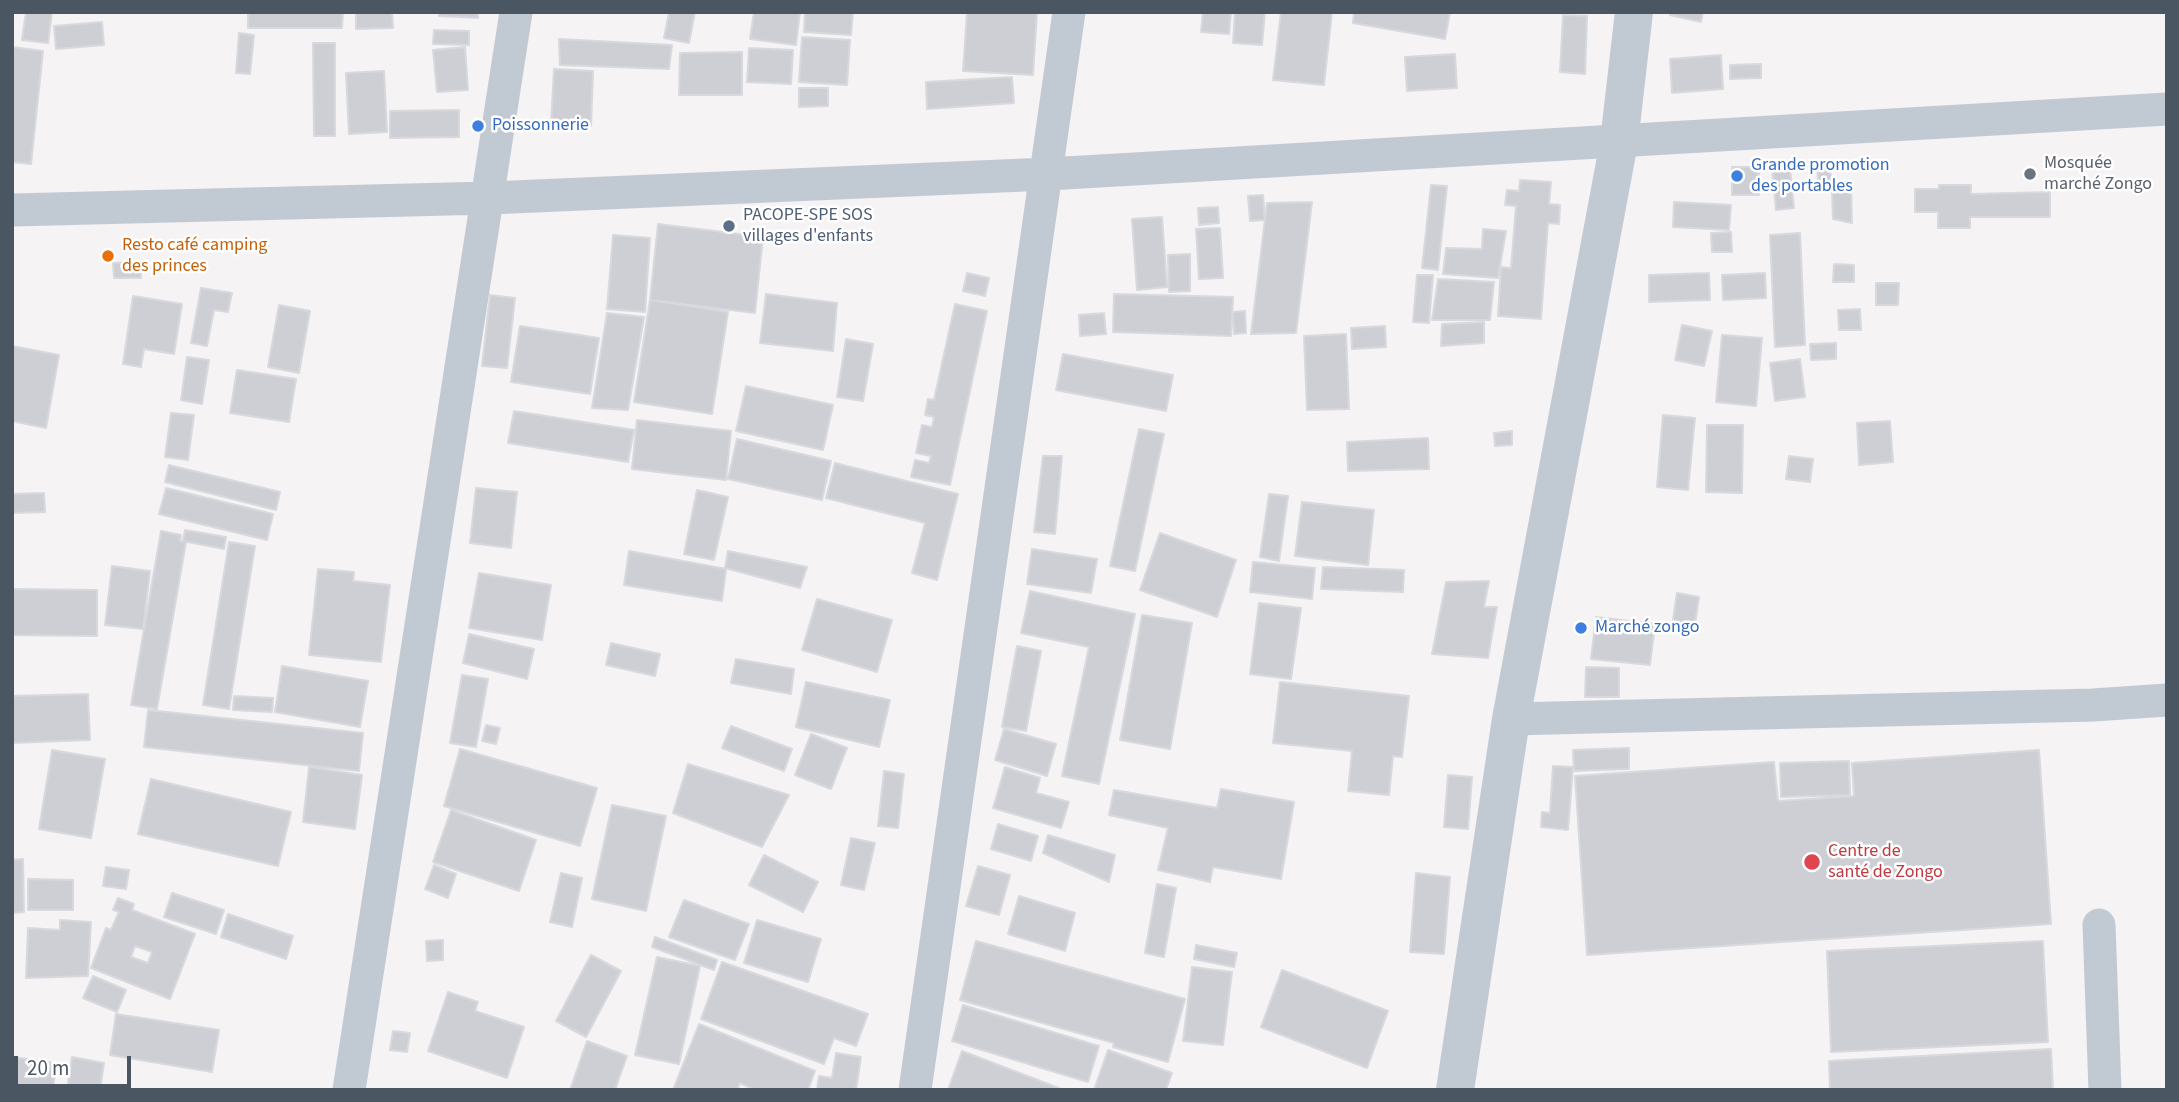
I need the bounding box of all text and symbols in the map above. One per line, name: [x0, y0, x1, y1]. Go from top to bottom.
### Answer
place label: Poissonnerie: [492, 115, 589, 137]
marker: Poissonnerie: [470, 118, 486, 134]
place label: Mosquée marché Zongo: [2044, 153, 2152, 196]
place label: Grande promotion des portables: [1751, 155, 1890, 198]
marker: Mosquée marché Zongo: [2022, 166, 2038, 182]
marker: Grande promotion des portables: [1729, 168, 1745, 184]
place label: PACOPE-SPE SOS villages d'enfants: [743, 205, 873, 248]
marker: PACOPE-SPE SOS villages d'enfants: [721, 218, 737, 234]
place label: Resto café camping des princes: [122, 235, 267, 278]
marker: Resto café camping des princes: [100, 248, 116, 264]
place label: Marché zongo: [1595, 617, 1699, 639]
marker: Marché zongo: [1573, 620, 1589, 636]
place label: Centre de santé de Zongo: [1828, 841, 1943, 884]
marker: Centre de santé de Zongo: [1802, 852, 1822, 872]
scale bar: [18, 1042, 135, 1086]
text: 20 m: [27, 1053, 69, 1083]

